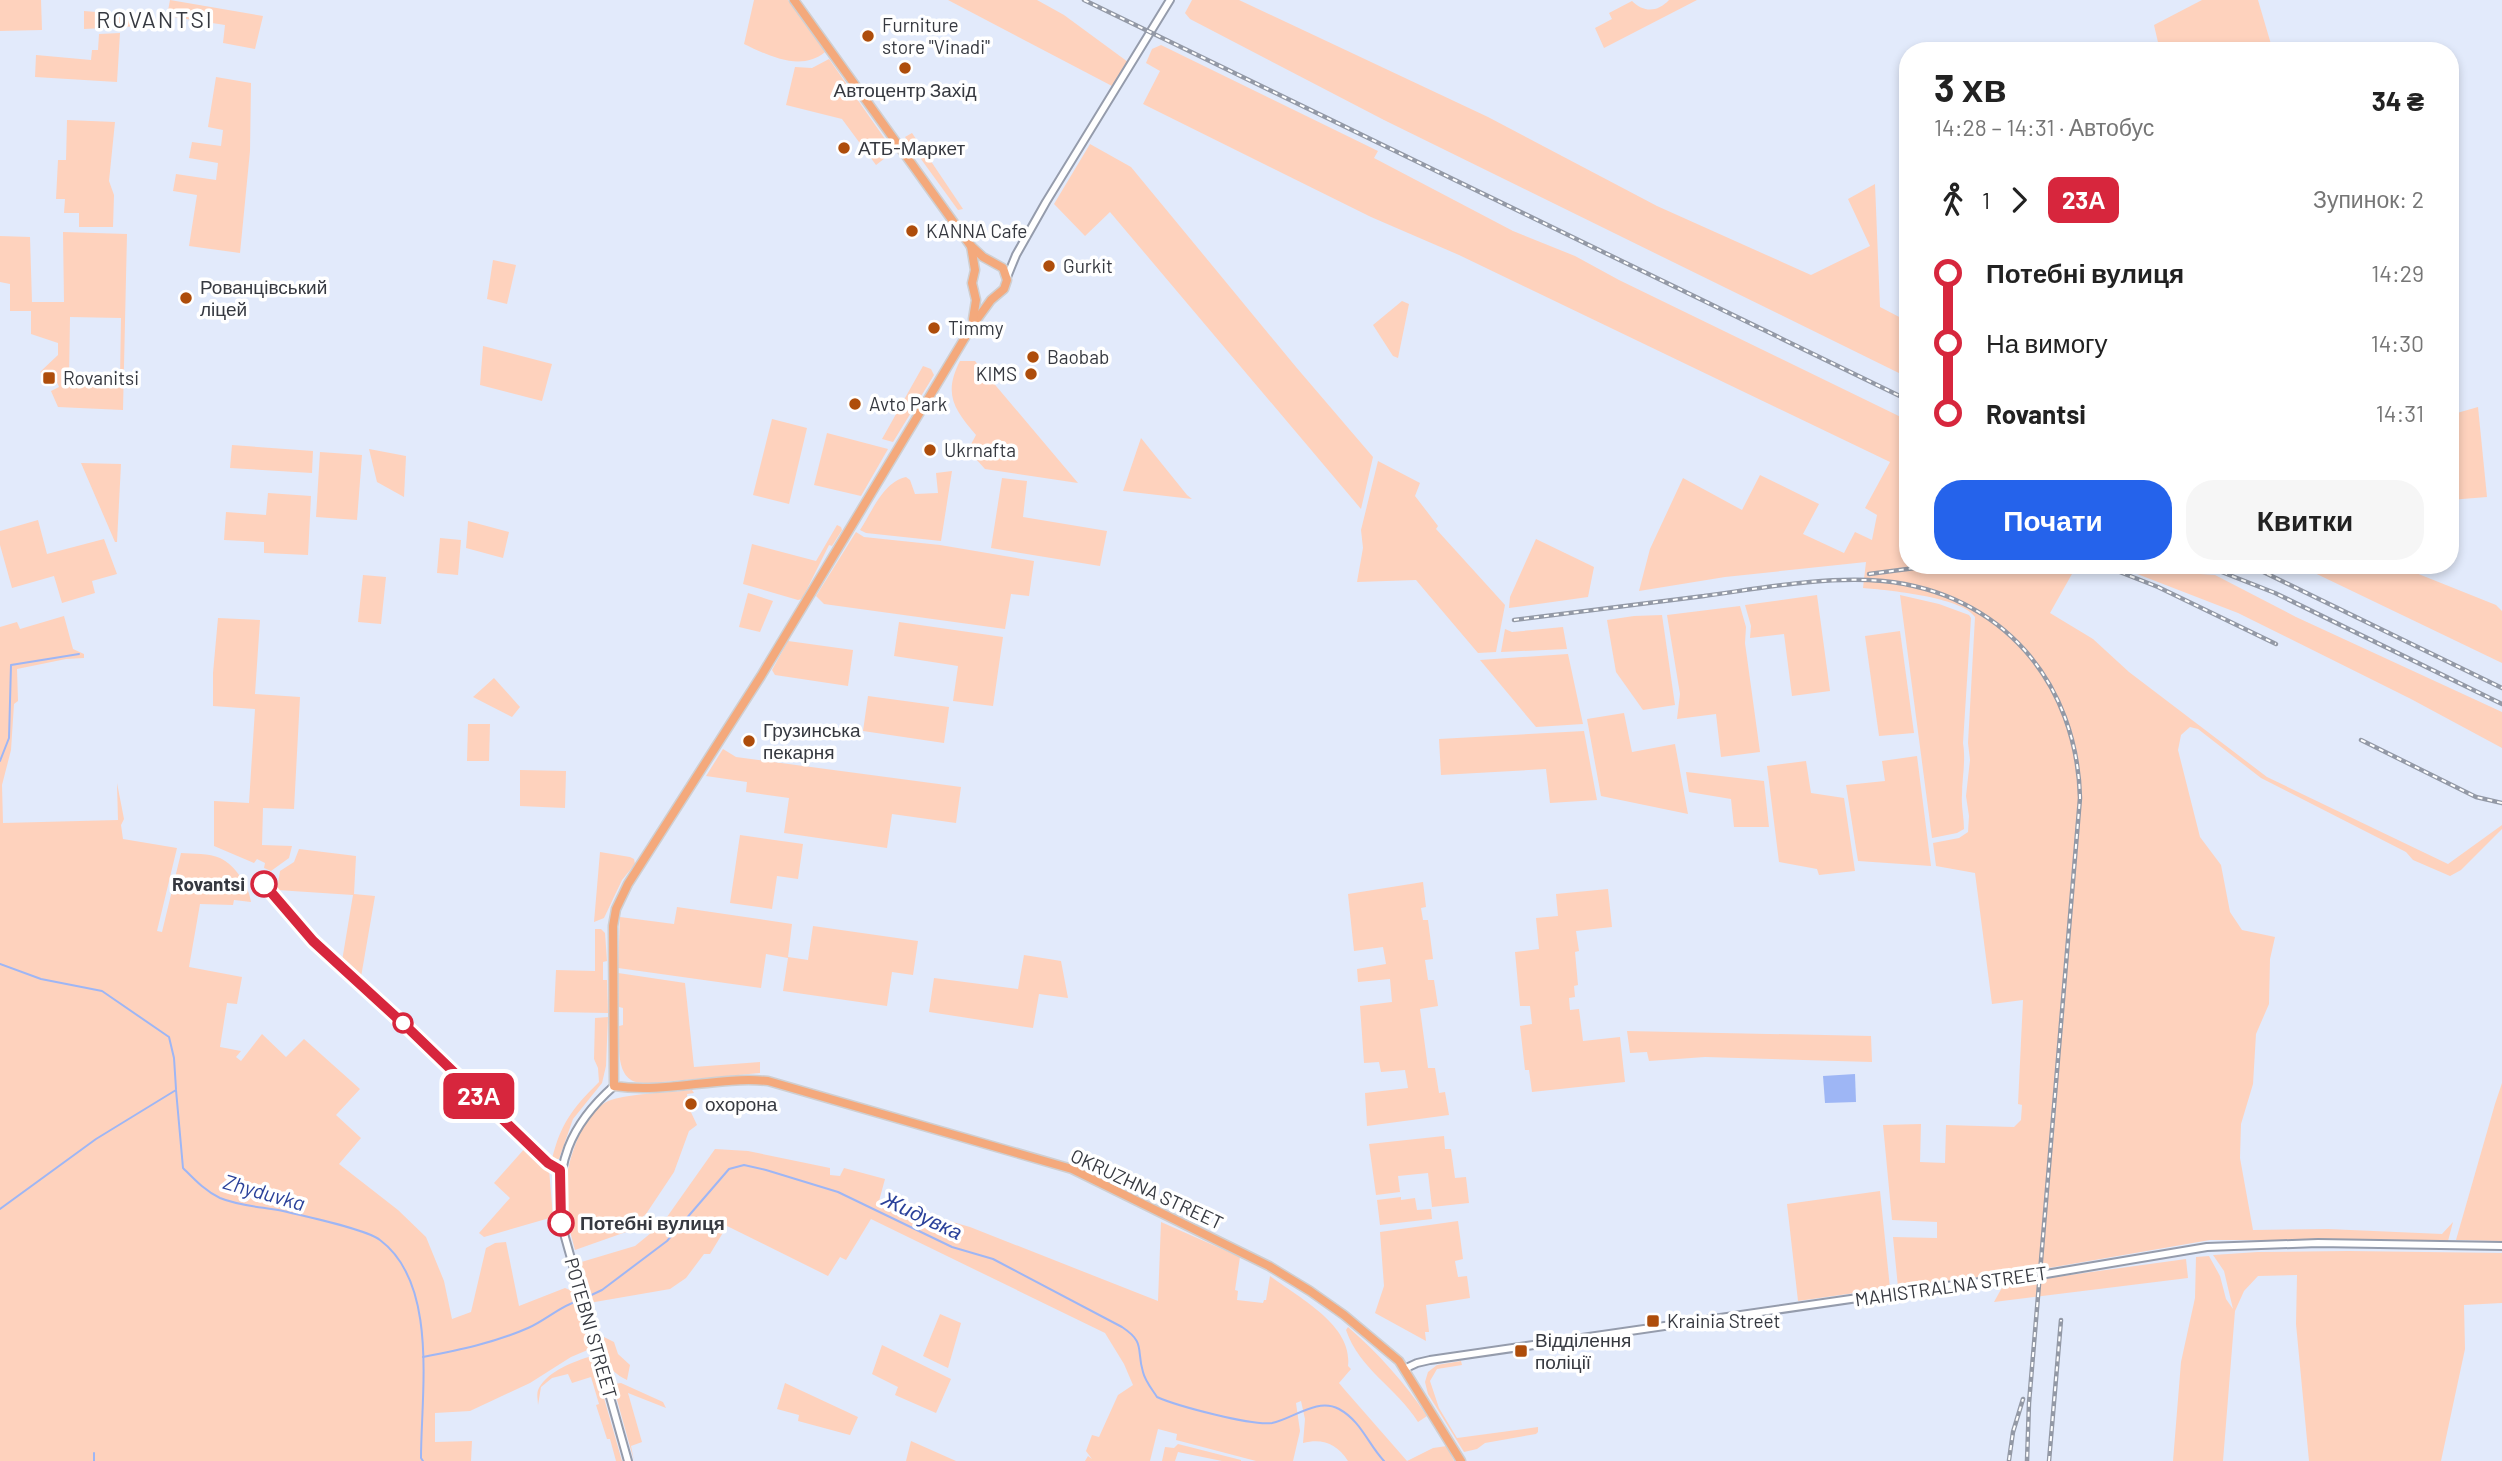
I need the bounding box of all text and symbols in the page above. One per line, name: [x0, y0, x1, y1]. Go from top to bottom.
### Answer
district label: ROVANTSI: [96, 5, 214, 33]
place label: Furniture store "Vinadi": [882, 13, 990, 58]
marker: Furniture store "Vinadi": [860, 28, 876, 44]
marker: Автоцентр Захід: [897, 60, 913, 76]
text: 3 хв: [1934, 64, 2007, 110]
place label: Автоцентр Захід: [833, 78, 977, 101]
text: 34 ₴: [2372, 85, 2424, 116]
text: 14:28 – 14:31 · Автобус: [1934, 113, 2154, 141]
place label: АТБ-Маркет: [858, 136, 965, 159]
marker: АТБ-Маркет: [836, 140, 852, 156]
icon: walk: [1934, 181, 1972, 219]
icon: forward: [2000, 181, 2038, 219]
text: 23А: [2062, 185, 2105, 214]
text: Зупинок: 2: [2313, 185, 2424, 213]
text: 1: [1982, 186, 1990, 214]
place label: KANNA Cafe: [926, 219, 1027, 242]
marker: KANNA Cafe: [904, 223, 920, 239]
place label: Gurkit: [1063, 254, 1113, 277]
text: Потебні вулиця: [1986, 257, 2184, 288]
marker: Gurkit: [1041, 258, 1057, 274]
text: 14:29: [2371, 259, 2424, 287]
place label: Рованцівський ліцей: [200, 275, 327, 320]
marker: Рованцівський ліцей: [178, 290, 194, 306]
place label: Timmy: [948, 316, 1004, 339]
marker: Timmy: [926, 320, 942, 336]
text: На вимогу: [1986, 327, 2108, 358]
text: 14:30: [2371, 329, 2424, 357]
place label: Baobab: [1047, 345, 1109, 368]
marker: Baobab: [1025, 349, 1041, 365]
place label: KIMS: [976, 362, 1017, 385]
place label: Rovanitsi: [63, 366, 139, 389]
marker: KIMS: [1023, 366, 1039, 382]
marker: Rovanitsi: [41, 370, 57, 386]
place label: Avto Park: [869, 392, 947, 415]
marker: Avto Park: [847, 396, 863, 412]
text: Rovantsi: [1986, 398, 2086, 429]
text: 14:31: [2376, 399, 2424, 427]
place label: Ukrnafta: [944, 438, 1016, 461]
marker: Ukrnafta: [922, 442, 938, 458]
button: Почати: [1934, 480, 2172, 560]
button: Квитки: [2186, 480, 2424, 560]
place label: Грузинська пекарня: [763, 718, 861, 763]
marker: Грузинська пекарня: [741, 733, 757, 749]
marker: Rovantsi: [251, 871, 277, 897]
place label: Rovantsi: [172, 872, 245, 895]
unlabelled marker: [393, 1013, 413, 1033]
line badge: 23А: [439, 1073, 519, 1119]
text: 23А: [457, 1081, 501, 1110]
place label: охорона: [705, 1092, 778, 1115]
marker: охорона: [683, 1096, 699, 1112]
street label: OKRUZHNA STREET: [1067, 1143, 1227, 1234]
water label: Zhyduvka: [221, 1168, 308, 1215]
water label: Жидувка: [878, 1185, 967, 1244]
marker: Потебні вулиця: [548, 1210, 574, 1236]
place label: Потебні вулиця: [580, 1211, 725, 1234]
street label: POTEBNI STREET: [560, 1255, 623, 1401]
street label: MAHISTRALNA STREET: [1853, 1261, 2048, 1310]
place label: Krainia Street: [1667, 1309, 1781, 1332]
marker: Krainia Street: [1645, 1313, 1661, 1329]
place label: Відділення поліції: [1535, 1328, 1631, 1373]
marker: Відділення поліції: [1513, 1343, 1529, 1359]

